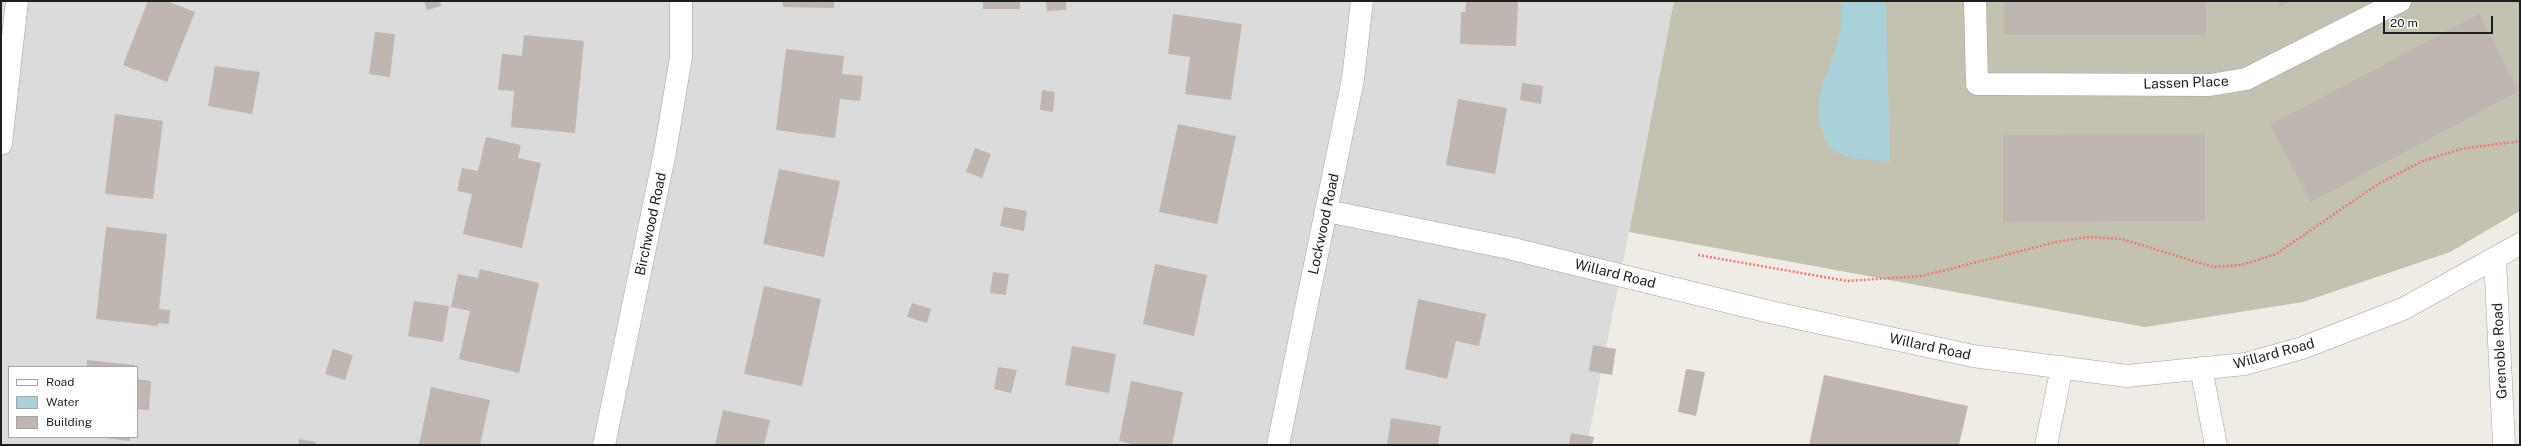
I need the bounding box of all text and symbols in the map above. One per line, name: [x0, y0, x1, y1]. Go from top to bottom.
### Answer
scale bar: [2385, 8, 2495, 34]
text: 20 m: [2390, 16, 2418, 30]
street label: Lassen Place: [2143, 73, 2229, 93]
street label: Birchwood Road: [632, 171, 670, 277]
street label: Lockwood Road: [1305, 172, 1343, 276]
street label: Willard Road: [1573, 256, 1657, 292]
street label: Grenoble Road: [2489, 302, 2511, 400]
street label: Willard Road: [1888, 330, 1972, 364]
street label: Willard Road: [2232, 335, 2316, 373]
legend: [8, 366, 138, 438]
text: Road: [46, 375, 74, 389]
text: Water: [46, 395, 79, 409]
text: Building: [46, 415, 92, 429]

